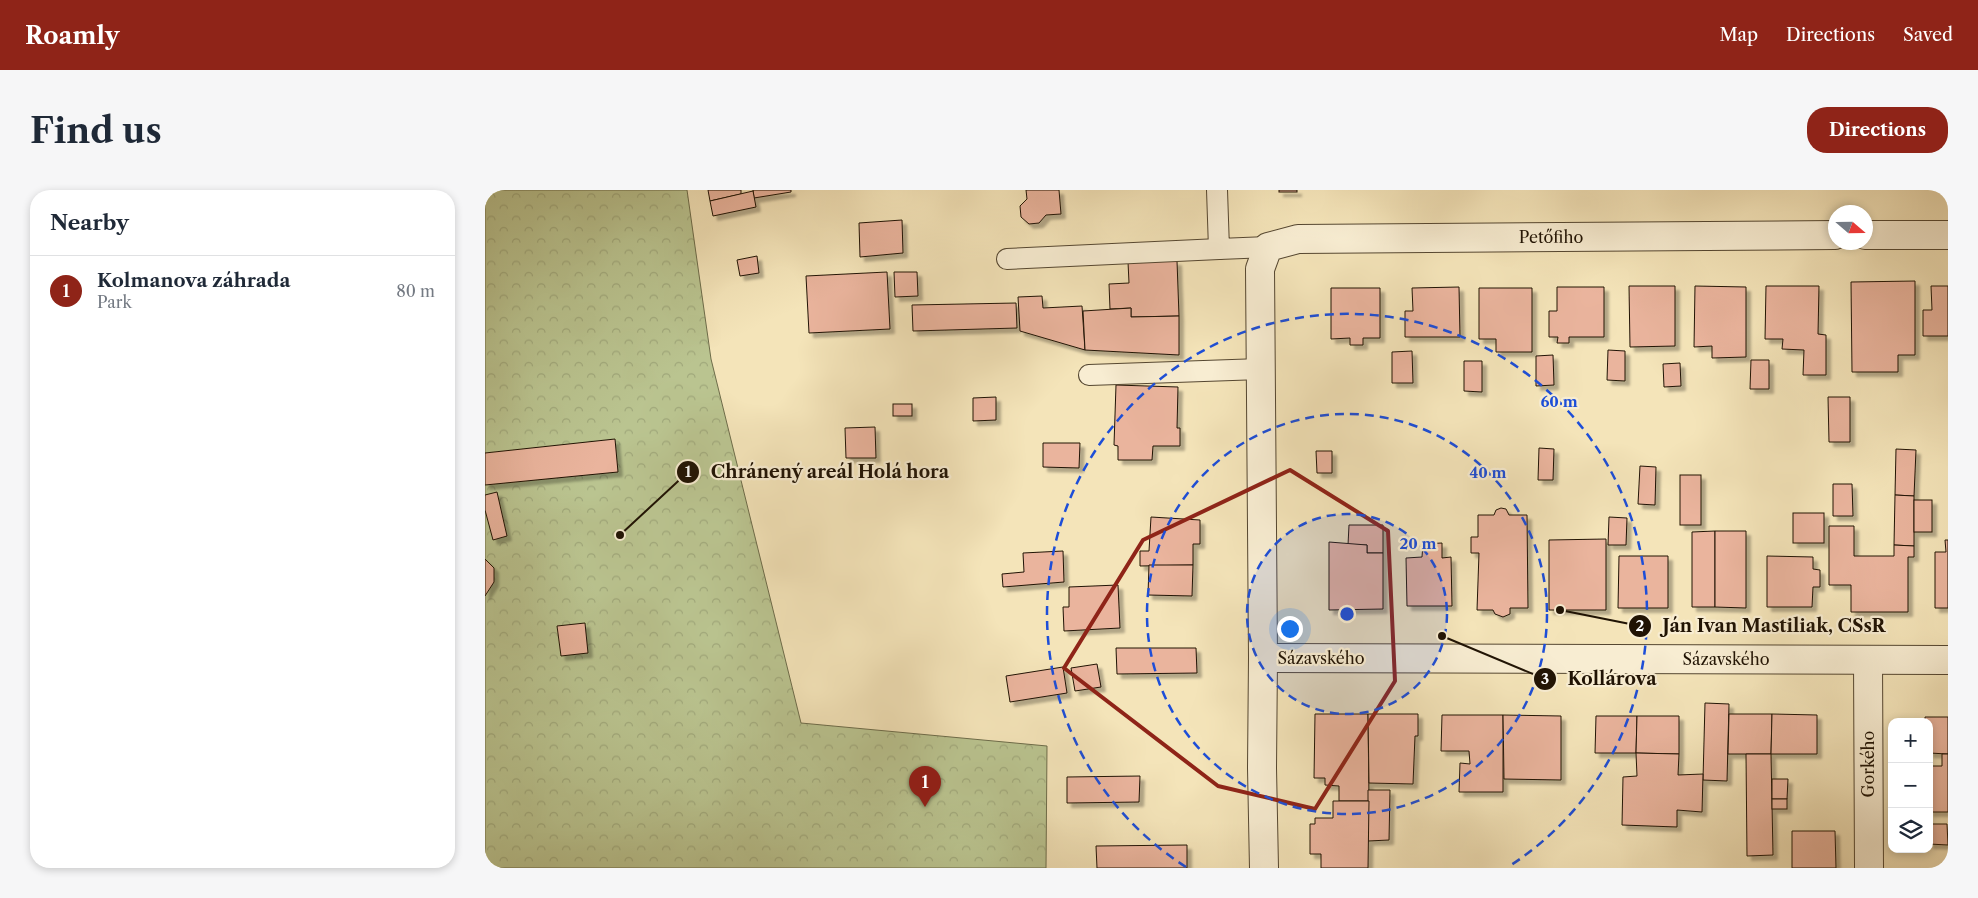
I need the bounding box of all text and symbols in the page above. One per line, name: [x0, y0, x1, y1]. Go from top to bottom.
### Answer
text: Roamly: [25, 21, 119, 50]
text: Map: [1719, 24, 1758, 46]
text: Directions: [1786, 24, 1875, 46]
text: Saved: [1903, 24, 1953, 46]
button: Directions: [1807, 107, 1948, 153]
text: Find us: [30, 109, 162, 152]
north arrow: [1828, 205, 1873, 250]
text: Nearby: [50, 210, 129, 235]
street label: Petőfiho: [1519, 227, 1583, 247]
text: Kolmanova záhrada: [97, 269, 290, 292]
text: 1: [62, 281, 70, 301]
text: 80 m: [396, 281, 435, 301]
text: Park: [97, 292, 132, 312]
text: 60 m: [1540, 392, 1578, 411]
callout: Chránený areál Holá hora: [675, 455, 959, 488]
text: Chránený areál Holá hora: [711, 461, 950, 483]
text: 1: [685, 462, 692, 481]
text: 40 m: [1469, 463, 1507, 482]
text: 20 m: [1399, 534, 1437, 553]
centre of rings: [1338, 605, 1356, 623]
callout: Ján Ivan Mastiliak, CSsR: [1627, 609, 1895, 642]
text: Ján Ivan Mastiliak, CSsR: [1660, 615, 1887, 637]
your location: [1277, 616, 1303, 642]
text: 2: [1636, 616, 1645, 635]
street label: Sázavského: [1278, 648, 1365, 668]
street label: Sázavského: [1683, 649, 1770, 669]
callout: Kollárova: [1532, 662, 1667, 695]
text: Kollárova: [1567, 668, 1657, 690]
text: 3: [1541, 669, 1549, 688]
map controls: [1888, 718, 1933, 853]
button: +: [1888, 718, 1933, 763]
street label: Gorkého: [1858, 730, 1878, 797]
button: −: [1888, 763, 1933, 808]
pin: 1: [909, 766, 941, 807]
button: layers: [1888, 808, 1933, 853]

